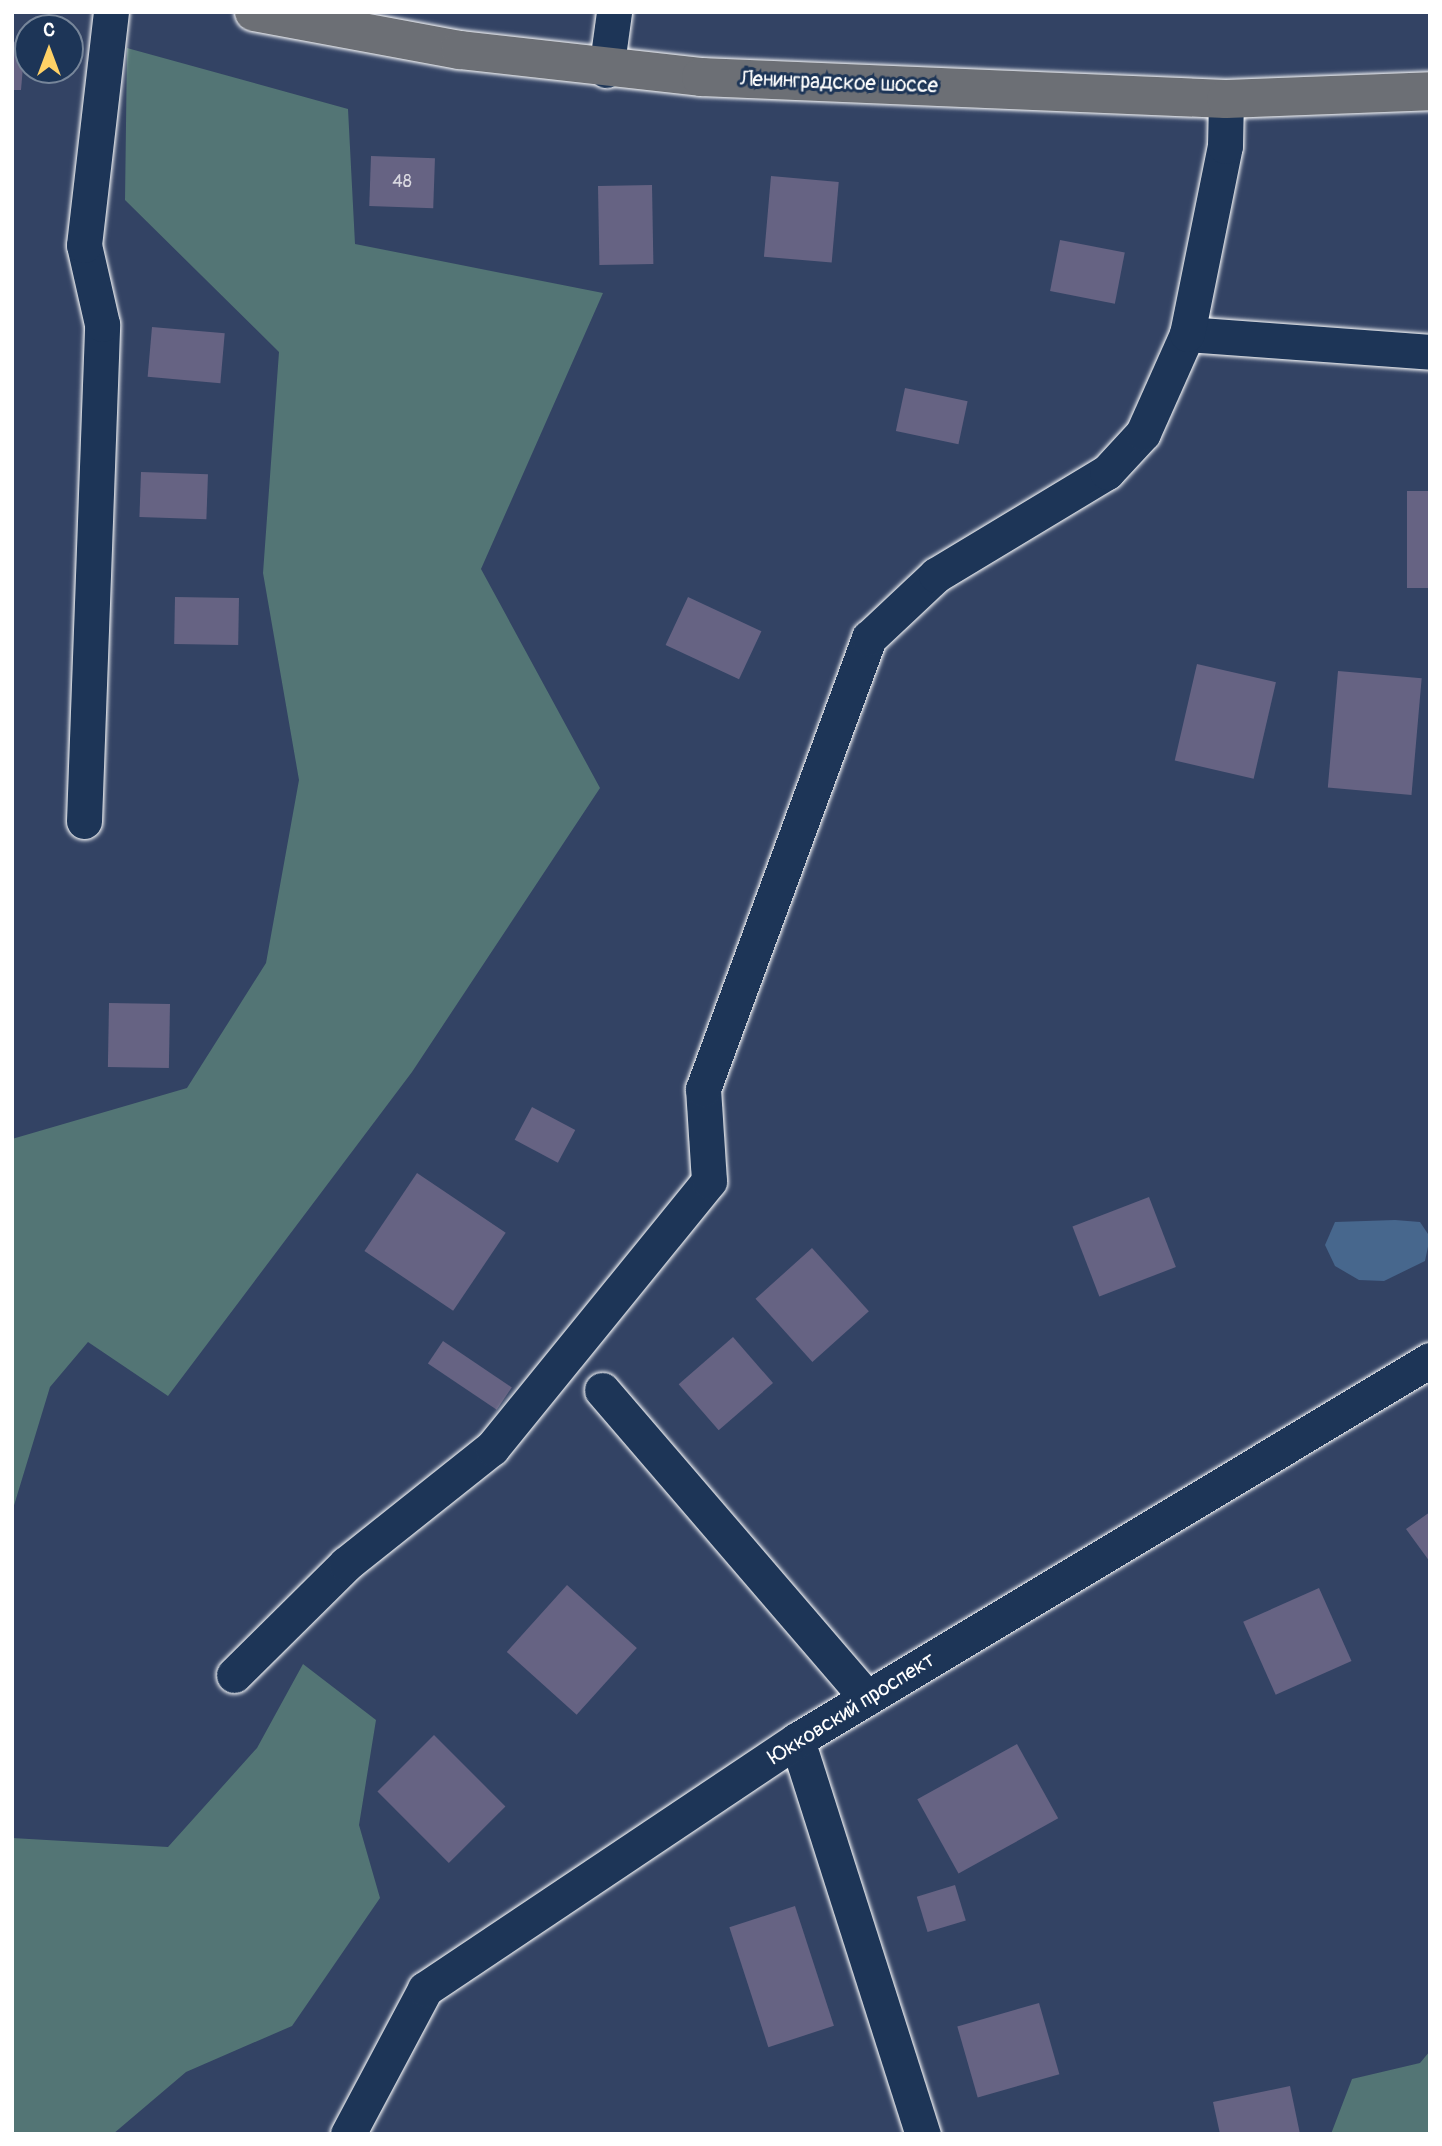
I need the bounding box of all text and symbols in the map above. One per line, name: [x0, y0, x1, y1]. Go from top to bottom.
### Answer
north arrow: [14, 14, 84, 84]
text: С: [43, 18, 55, 42]
street label: Ленинградское шоссе: [740, 67, 938, 99]
house number: 48: [392, 171, 412, 193]
street label: Юкковский проспект: [764, 1647, 940, 1771]

